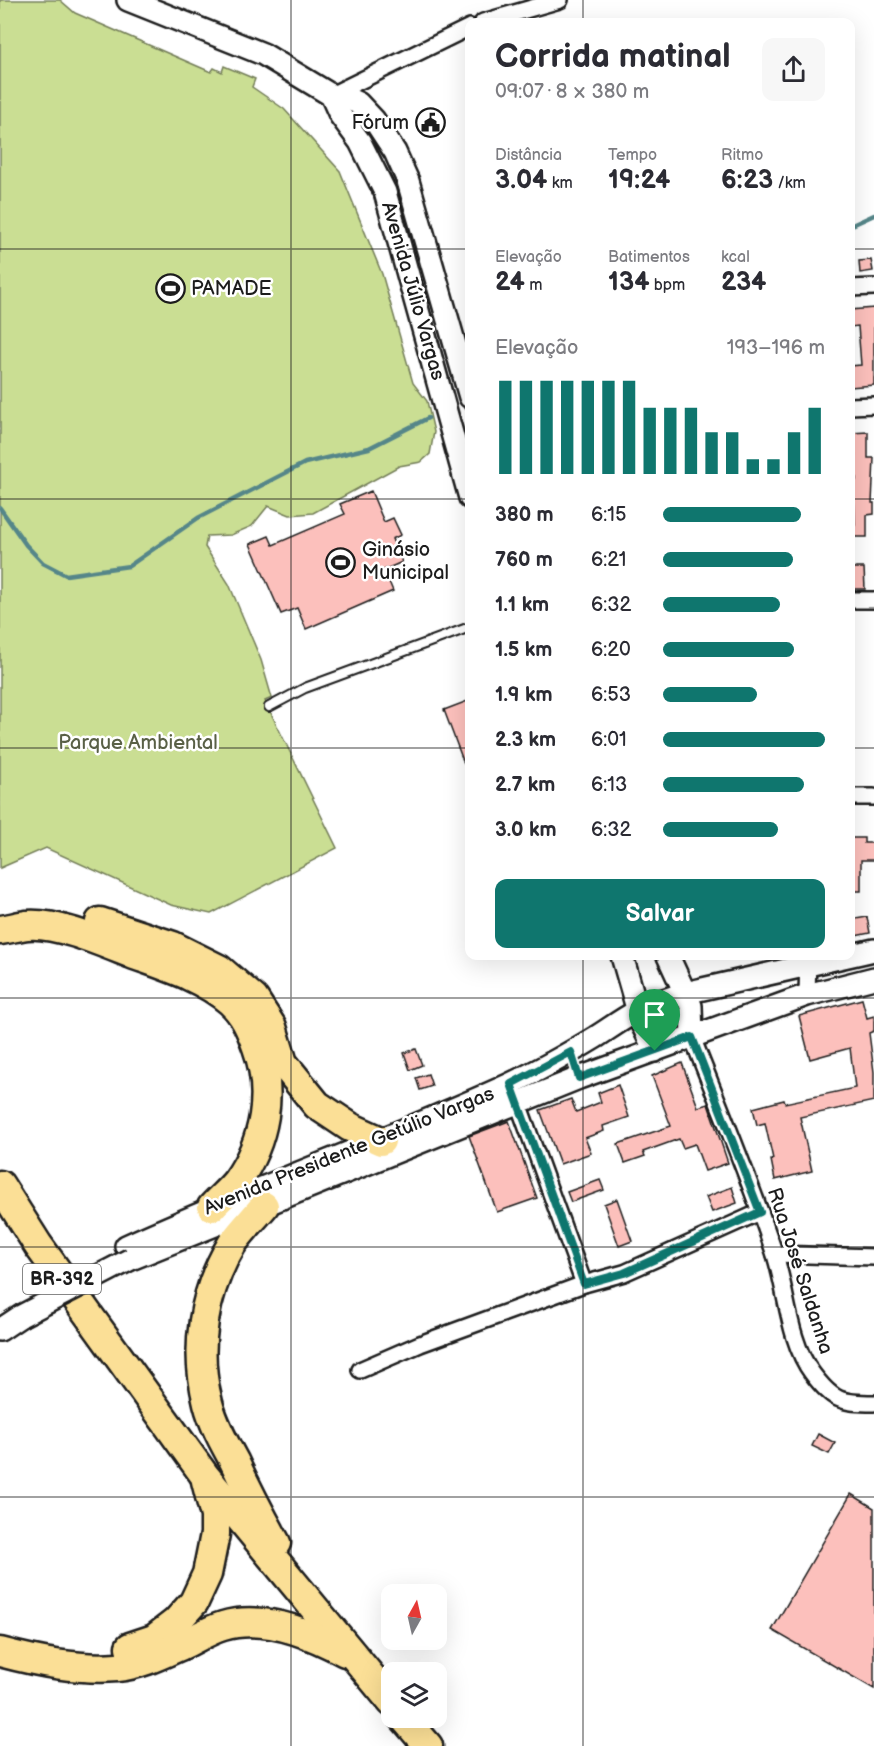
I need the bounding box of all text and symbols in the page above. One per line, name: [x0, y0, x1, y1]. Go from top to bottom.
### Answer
text: Corrida matinal: [495, 37, 731, 77]
button: share: [762, 38, 825, 101]
text: 09:07 · 8 × 380 m: [495, 80, 649, 104]
public building icon: Fórum: [414, 107, 446, 139]
place label: Fórum: [351, 111, 409, 135]
text: Distância: [495, 146, 562, 165]
text: Tempo: [608, 146, 657, 165]
text: Ritmo: [721, 146, 763, 165]
text: 3.04: [495, 165, 547, 196]
text: 19:24: [608, 165, 670, 196]
text: 6:23: [721, 165, 773, 196]
text: km: [547, 174, 573, 193]
text: /km: [773, 174, 806, 193]
street label: Avenida Júlio Vargas: [376, 199, 450, 383]
text: Elevação: [495, 248, 562, 267]
text: Batimentos: [608, 248, 690, 267]
text: kcal: [721, 248, 750, 267]
text: 24: [495, 267, 525, 298]
text: 134: [608, 267, 649, 298]
text: 234: [721, 267, 766, 298]
sports icon: PAMADE: [154, 273, 186, 305]
text: m: [525, 276, 542, 295]
text: bpm: [649, 276, 685, 295]
place label: PAMADE: [191, 277, 272, 301]
text: Elevação: [495, 336, 578, 360]
text: 193–196 m: [727, 336, 825, 360]
text: 380 m: [495, 503, 554, 527]
text: 6:15: [591, 503, 626, 527]
place label: Ginásio Municipal: [362, 538, 449, 585]
sports icon: Ginásio Municipal: [325, 546, 357, 578]
text: 760 m: [495, 548, 553, 572]
text: 6:21: [591, 548, 627, 572]
text: 1.1 km: [495, 593, 549, 617]
text: 6:32: [591, 593, 631, 617]
text: 1.5 km: [495, 638, 552, 662]
text: 6:20: [591, 638, 631, 662]
text: 1.9 km: [495, 683, 552, 707]
text: 6:53: [591, 683, 631, 707]
text: 2.3 km: [495, 728, 556, 752]
text: 6:01: [591, 728, 627, 752]
park label: Parque Ambiental: [58, 731, 218, 755]
text: 2.7 km: [495, 773, 555, 797]
text: 6:13: [591, 773, 627, 797]
text: 3.0 km: [495, 818, 556, 842]
text: 6:32: [591, 818, 631, 842]
button: Salvar: [495, 879, 825, 948]
pin: [629, 989, 680, 1051]
icon: arrive: [638, 998, 671, 1031]
street label: Avenida Presidente Getúlio Vargas: [200, 1082, 498, 1220]
street label: Rua José Saldanha: [762, 1185, 838, 1357]
road number: BR-392: [23, 1264, 101, 1294]
north arrow: [381, 1584, 447, 1650]
map controls: [381, 1584, 447, 1728]
button: layers: [381, 1662, 447, 1728]

